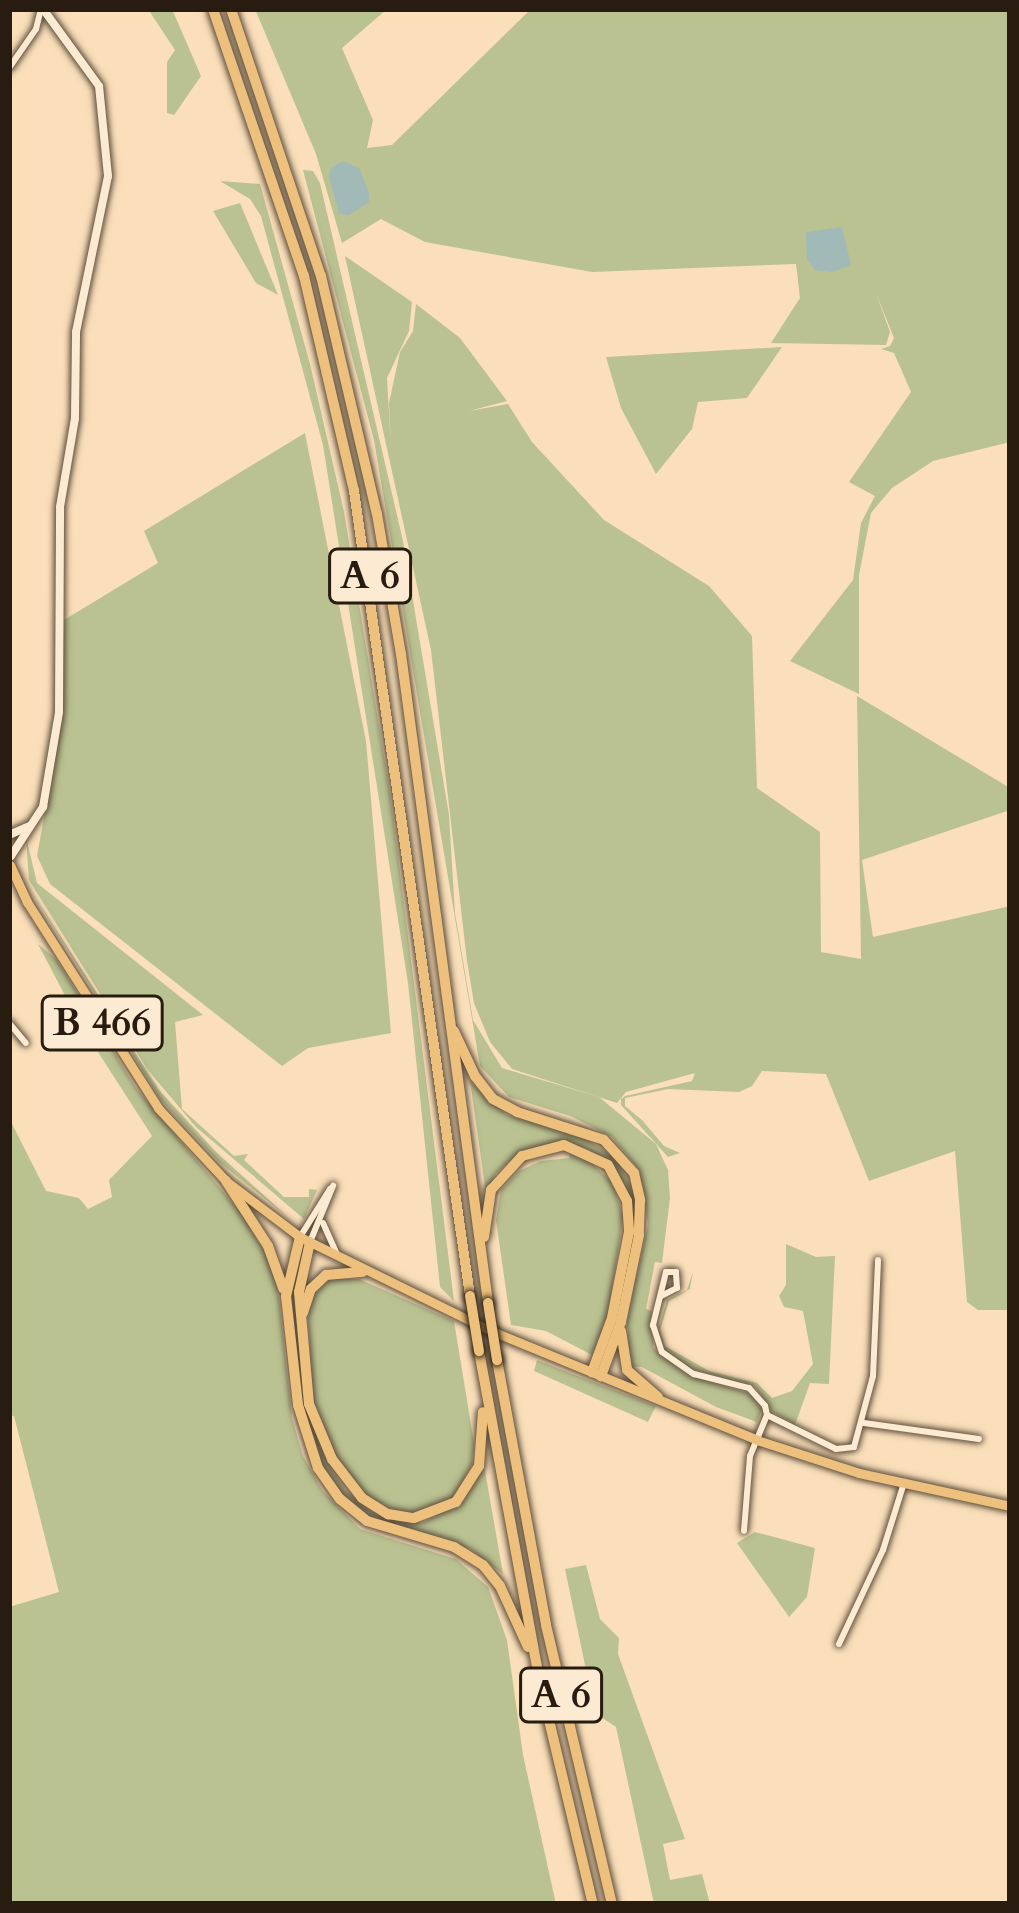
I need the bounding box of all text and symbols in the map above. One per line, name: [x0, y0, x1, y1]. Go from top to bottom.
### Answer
road number: A 6: [328, 543, 412, 609]
road number: B 466: [39, 990, 165, 1056]
road number: A 6: [519, 1662, 603, 1728]

